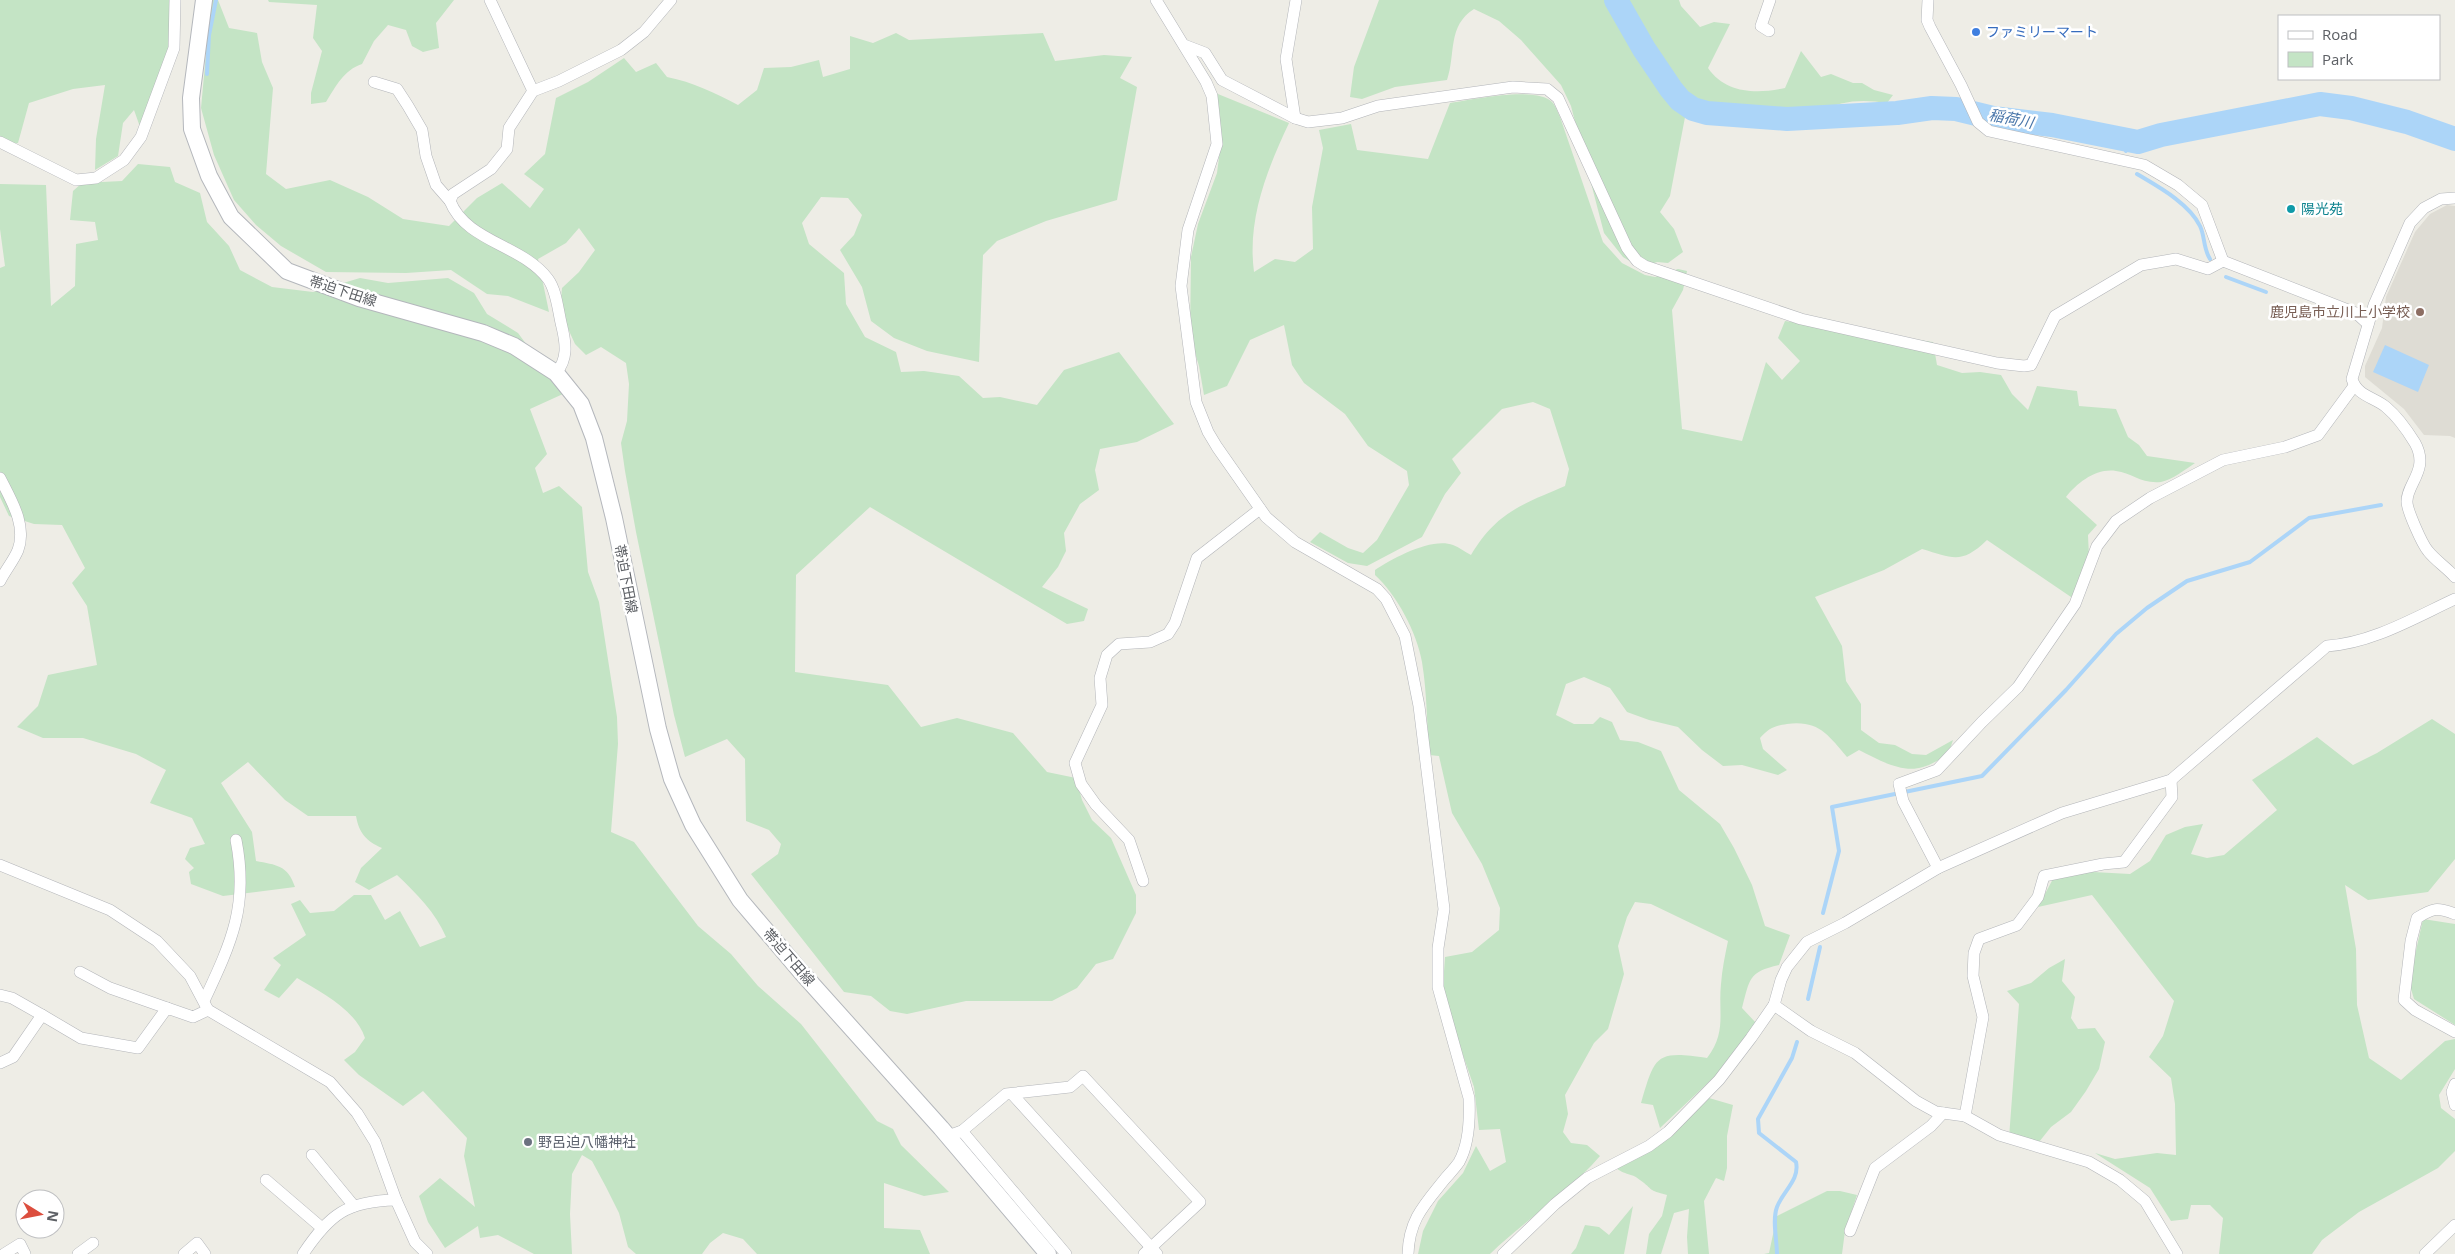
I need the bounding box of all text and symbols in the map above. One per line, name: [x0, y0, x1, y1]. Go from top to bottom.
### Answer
legend: [2278, 15, 2440, 80]
place label: ファミリーマート: [1986, 22, 2098, 41]
text: Road: [2322, 24, 2358, 44]
marker: ファミリーマート: [1970, 26, 1982, 38]
text: Park: [2322, 49, 2353, 69]
water label: 稲荷川: [1987, 104, 2037, 133]
place label: 陽光苑: [2301, 199, 2343, 218]
marker: 陽光苑: [2285, 203, 2297, 215]
street label: 帯迫下田線: [307, 271, 379, 310]
place label: 鹿児島市立川上小学校: [2270, 302, 2410, 321]
marker: 鹿児島市立川上小学校: [2414, 306, 2426, 318]
street label: 帯迫下田線: [610, 543, 642, 615]
street label: 帯迫下田線: [759, 924, 820, 989]
place label: 野呂迫八幡神社: [538, 1132, 636, 1151]
marker: 野呂迫八幡神社: [522, 1136, 534, 1148]
north arrow: [15, 1189, 65, 1239]
text: N: [43, 1209, 64, 1224]

